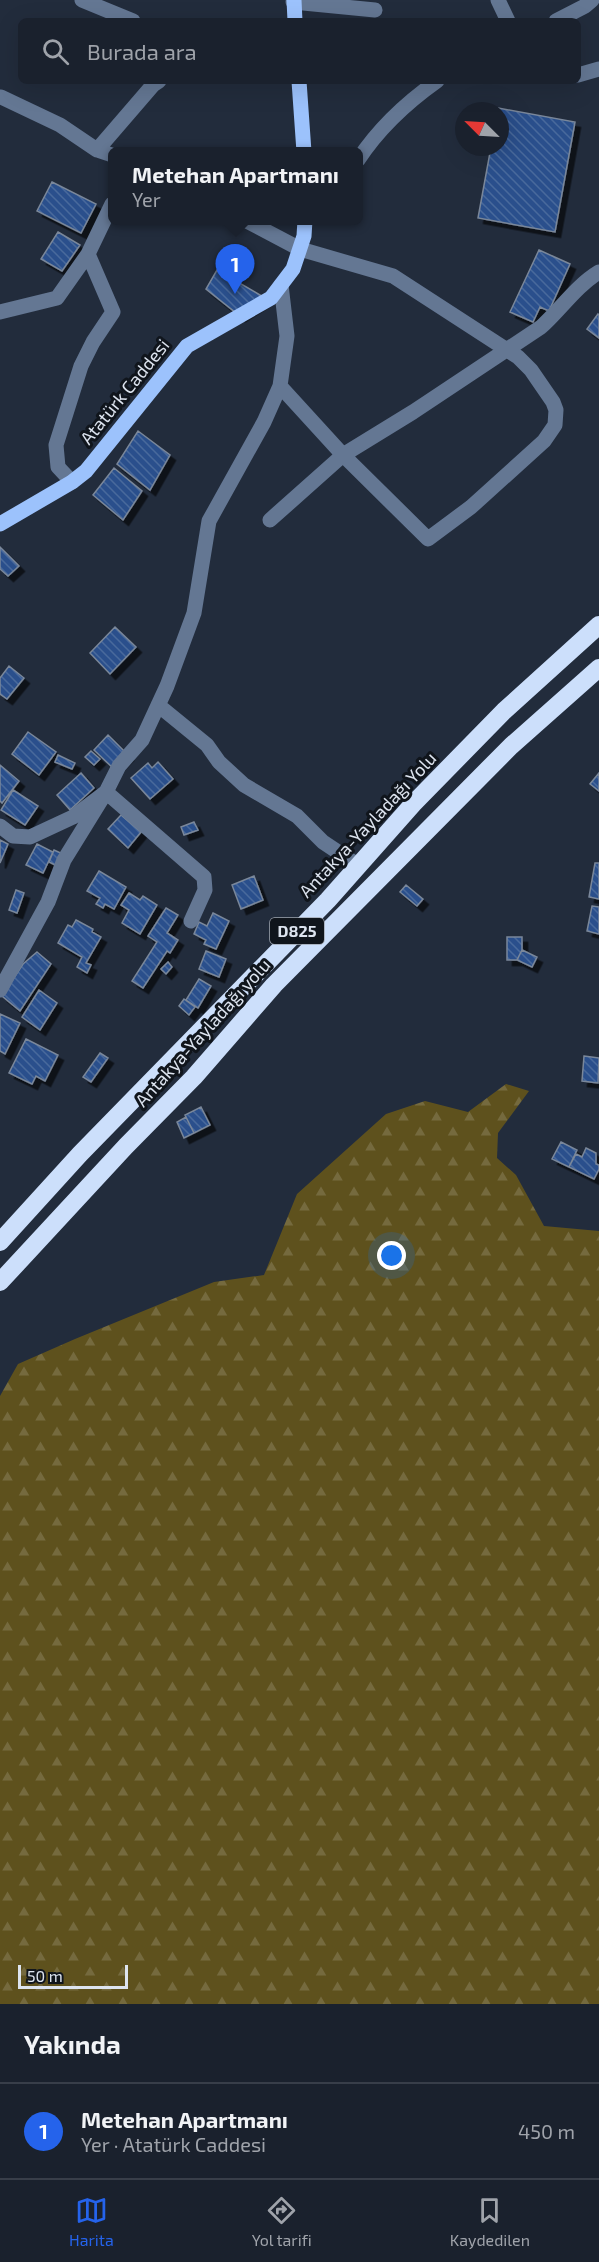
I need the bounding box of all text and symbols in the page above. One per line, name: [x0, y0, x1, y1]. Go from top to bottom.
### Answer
search box: [18, 18, 581, 84]
icon: search: [39, 35, 72, 68]
text: Burada ara: [87, 38, 197, 64]
north arrow: [455, 102, 509, 156]
popup: [108, 147, 363, 225]
text: Metehan Apartmanı: [132, 161, 339, 187]
text: Yer: [132, 187, 161, 211]
pin: 1: [216, 244, 254, 294]
street label: Atatürk Caddesi: [75, 334, 173, 448]
street label: Antakya-Yayladağı Yolu: [294, 747, 440, 902]
road number: D825: [270, 918, 324, 944]
street label: Antakya-Yayladağı yolu: [130, 954, 274, 1111]
your location: [377, 1241, 406, 1270]
scale bar: [18, 1962, 128, 1990]
text: 50 m: [27, 1966, 63, 1985]
text: Yakında: [24, 2028, 121, 2059]
text: Metehan Apartmanı: [81, 2106, 288, 2132]
text: 1: [39, 2119, 48, 2143]
text: 450 m: [518, 2119, 575, 2143]
text: Yer · Atatürk Caddesi: [81, 2132, 266, 2156]
tab: Harita: [69, 2194, 114, 2249]
tab: Yol tarifi: [252, 2194, 312, 2249]
tab: Kaydedilen: [450, 2194, 530, 2249]

